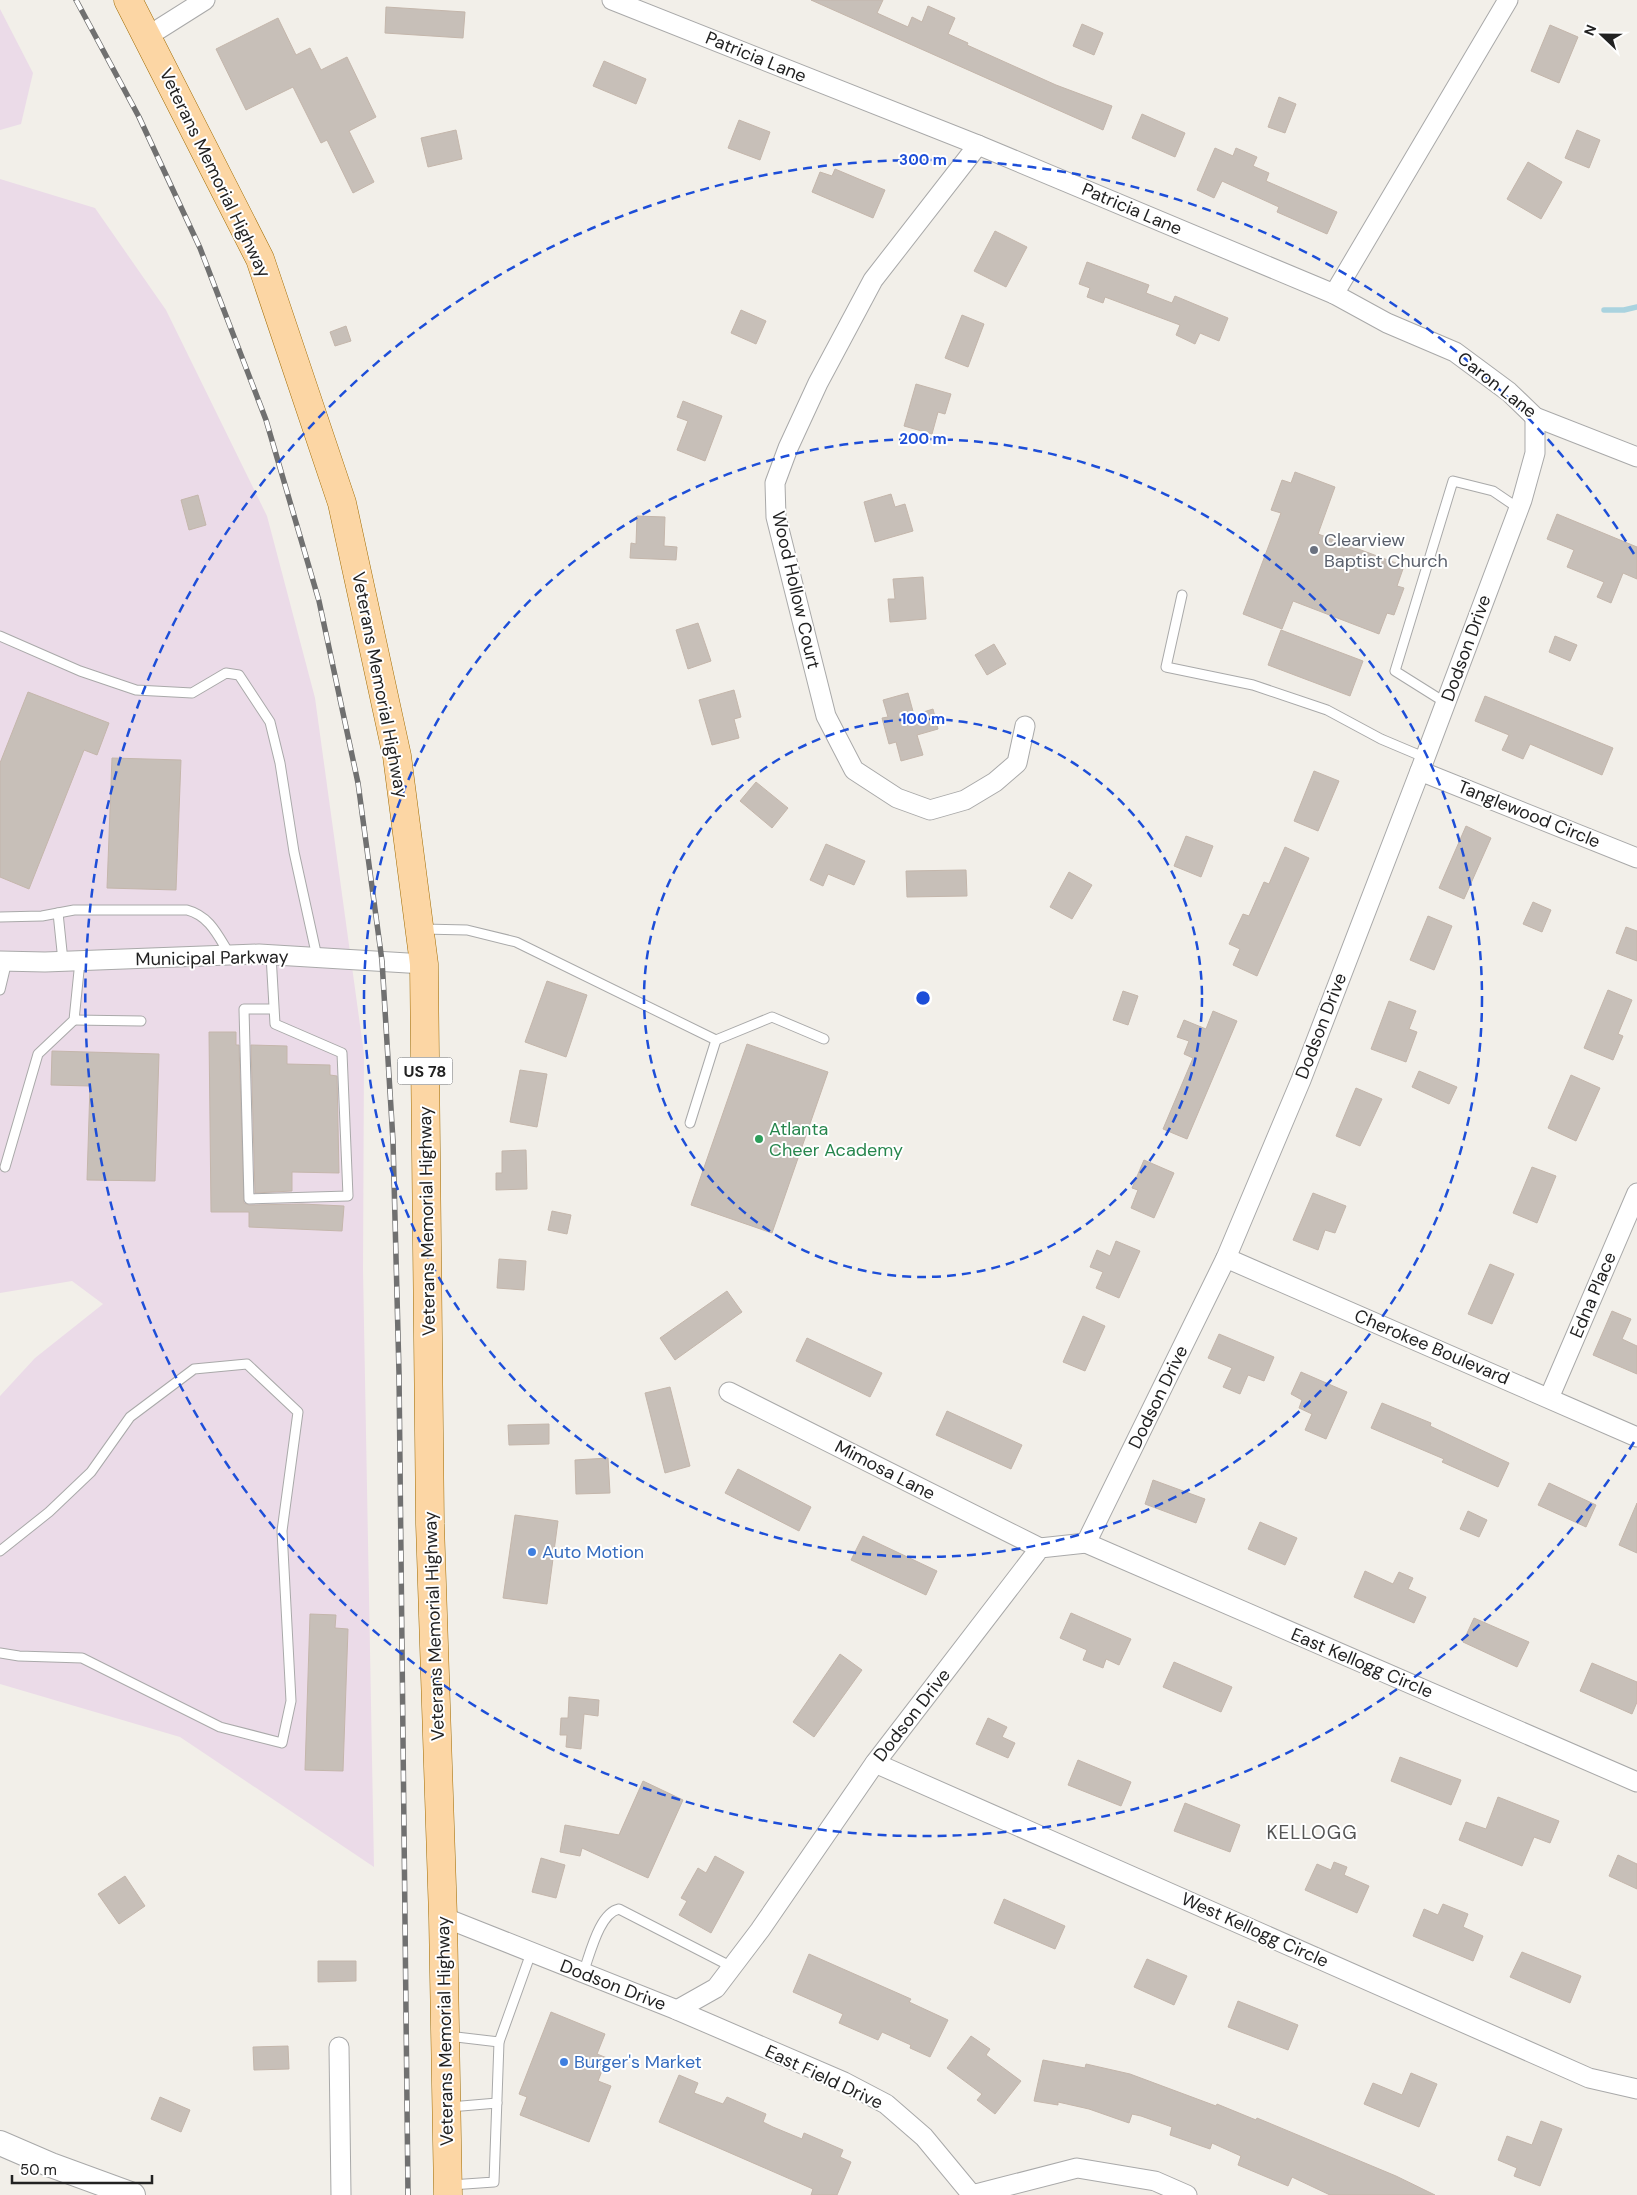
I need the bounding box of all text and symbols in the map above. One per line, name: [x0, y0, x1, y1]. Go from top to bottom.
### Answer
north arrow: [1577, 10, 1627, 60]
text: N: [1580, 22, 1600, 38]
street label: Patricia Lane: [702, 26, 810, 88]
street label: Veterans Memorial Highway: [154, 64, 276, 282]
text: 300 m: [899, 150, 947, 170]
street label: Patricia Lane: [1078, 177, 1186, 241]
street label: Caron Lane: [1452, 346, 1542, 424]
text: 200 m: [899, 429, 947, 449]
street label: Wood Hollow Court: [766, 509, 826, 671]
place label: Clearview Baptist Church: [1324, 528, 1448, 573]
marker: Clearview Baptist Church: [1308, 544, 1320, 556]
street label: Veterans Memorial Highway: [346, 570, 414, 800]
street label: Dodson Drive: [1436, 591, 1496, 705]
text: 100 m: [901, 709, 945, 729]
street label: Tanglewood Circle: [1454, 774, 1604, 854]
street label: Municipal Parkway: [135, 945, 289, 971]
street label: Dodson Drive: [1290, 970, 1352, 1082]
centre of rings: [914, 989, 932, 1007]
road number: US 78: [398, 1058, 452, 1084]
street label: Veterans Memorial Highway: [413, 1106, 441, 1336]
place label: Atlanta Cheer Academy: [769, 1117, 903, 1162]
marker: Atlanta Cheer Academy: [753, 1133, 765, 1145]
street label: Edna Place: [1564, 1248, 1622, 1342]
street label: Cherokee Boulevard: [1351, 1303, 1513, 1391]
street label: Dodson Drive: [1123, 1341, 1193, 1453]
street label: Mimosa Lane: [831, 1434, 939, 1506]
street label: Veterans Memorial Highway: [418, 1511, 450, 1741]
place label: Auto Motion: [542, 1540, 644, 1564]
marker: Auto Motion: [526, 1546, 538, 1558]
street label: East Kellogg Circle: [1287, 1622, 1437, 1704]
street label: Dodson Drive: [868, 1664, 956, 1766]
district label: KELLOGG: [1266, 1820, 1358, 1845]
street label: West Kellogg Circle: [1178, 1887, 1332, 1973]
street label: Veterans Memorial Highway: [431, 1916, 459, 2146]
street label: Dodson Drive: [557, 1954, 669, 2016]
street label: East Field Drive: [761, 2039, 887, 2115]
place label: Burger's Market: [574, 2050, 702, 2074]
marker: Burger's Market: [558, 2056, 570, 2068]
scale bar: [12, 2152, 152, 2184]
text: 50 m: [20, 2160, 57, 2180]

